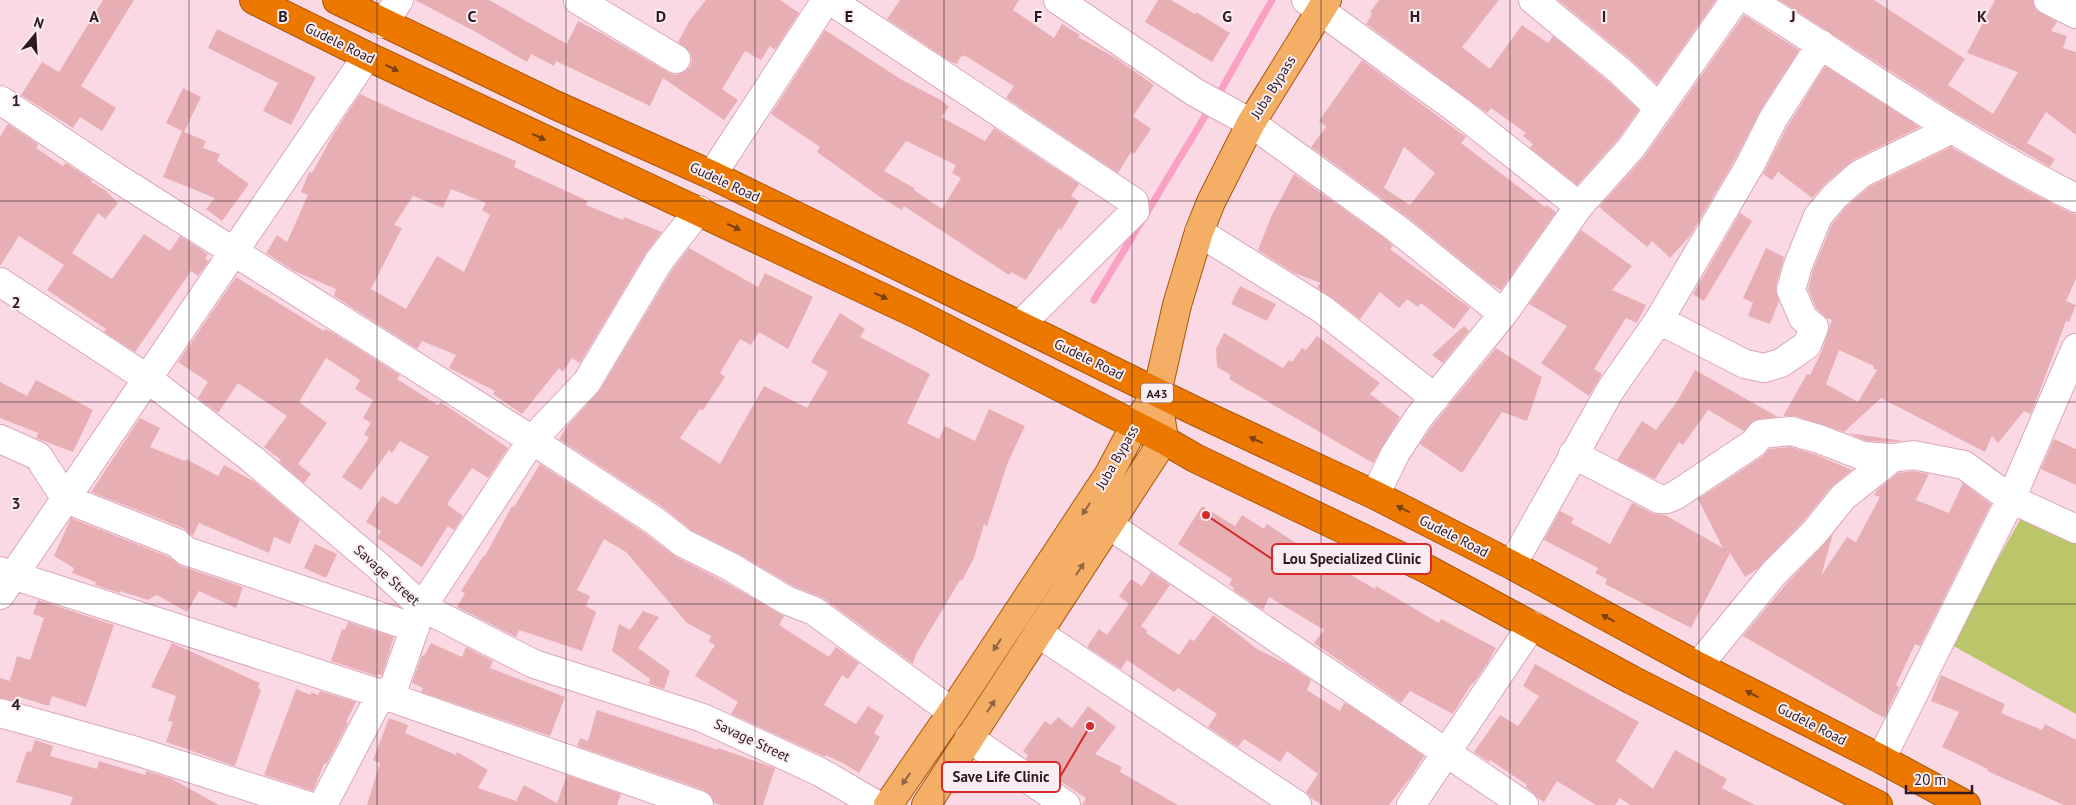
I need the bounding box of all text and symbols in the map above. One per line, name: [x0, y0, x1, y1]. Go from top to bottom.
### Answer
text: A: [89, 6, 99, 26]
text: B: [278, 6, 288, 26]
text: C: [468, 6, 477, 26]
text: D: [656, 6, 666, 26]
text: E: [845, 6, 853, 26]
text: F: [1034, 6, 1042, 26]
text: G: [1222, 6, 1232, 26]
text: H: [1410, 6, 1420, 26]
text: I: [1602, 6, 1606, 26]
text: J: [1789, 6, 1796, 26]
text: K: [1977, 6, 1987, 26]
north arrow: [10, 10, 60, 60]
text: N: [32, 13, 46, 33]
street label: Gudele Road: [302, 18, 378, 68]
street label: Juba Bypass: [1246, 52, 1299, 123]
one-way arrow: [385, 64, 399, 72]
text: 1: [11, 90, 21, 110]
one-way arrow: [532, 133, 546, 141]
street label: Gudele Road: [687, 158, 763, 206]
one-way arrow: [727, 223, 741, 231]
text: 2: [11, 292, 21, 312]
one-way arrow: [874, 293, 888, 301]
street label: Gudele Road: [1051, 334, 1127, 384]
road number: A43: [1141, 383, 1173, 402]
street label: Juba Bypass: [1091, 422, 1143, 493]
one-way arrow: [1249, 435, 1263, 443]
text: 3: [11, 493, 21, 513]
one-way arrow: [1081, 502, 1090, 515]
one-way arrow: [1395, 505, 1410, 513]
street label: Gudele Road: [1416, 511, 1492, 561]
street label: Savage Street: [350, 541, 424, 609]
callout: Lou Specialized Clinic: [1272, 544, 1431, 574]
text: Lou Specialized Clinic: [1283, 549, 1422, 568]
one-way arrow: [1075, 563, 1084, 576]
one-way arrow: [1601, 614, 1616, 622]
one-way arrow: [992, 638, 1001, 651]
one-way arrow: [1745, 690, 1759, 698]
text: 4: [11, 694, 21, 714]
one-way arrow: [986, 699, 996, 712]
street label: Gudele Road: [1774, 699, 1850, 749]
street label: Savage Street: [711, 714, 793, 766]
callout: Save Life Clinic: [942, 762, 1060, 792]
scale bar: [1906, 762, 1972, 794]
text: Save Life Clinic: [952, 767, 1050, 786]
text: 20 m: [1914, 770, 1947, 789]
one-way arrow: [901, 773, 911, 786]

